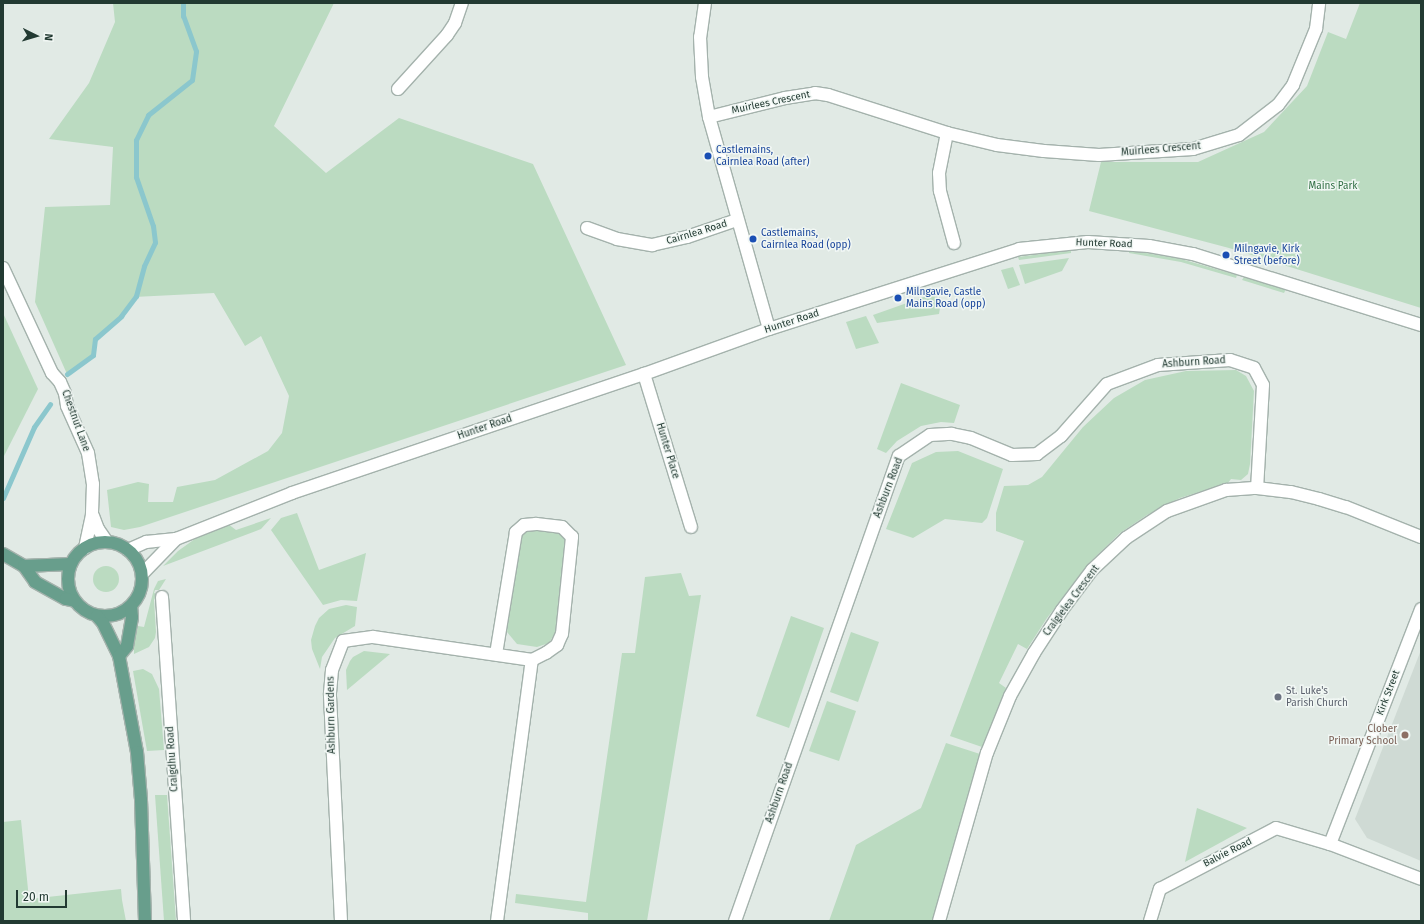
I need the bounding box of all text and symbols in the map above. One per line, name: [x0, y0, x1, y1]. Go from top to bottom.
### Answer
north arrow: [16, 16, 56, 56]
text: N: [42, 33, 55, 41]
street label: Muirlees Crescent: [731, 89, 811, 117]
street label: Muirlees Crescent: [1121, 141, 1201, 159]
place label: Castlemains, Cairnlea Road (after): [716, 144, 810, 168]
marker: Castlemains, Cairnlea Road (after): [703, 151, 713, 161]
park label: Mains Park: [1309, 181, 1357, 193]
street label: Cairnlea Road: [665, 218, 729, 248]
place label: Castlemains, Cairnlea Road (opp): [761, 227, 851, 250]
marker: Castlemains, Cairnlea Road (opp): [748, 234, 758, 244]
street label: Hunter Road: [1075, 237, 1133, 251]
place label: Milngavie, Kirk Street (before): [1234, 243, 1300, 266]
marker: Milngavie, Kirk Street (before): [1221, 250, 1231, 260]
place label: Milngavie, Castle Mains Road (opp): [906, 286, 985, 310]
marker: Milngavie, Castle Mains Road (opp): [893, 293, 903, 303]
street label: Hunter Road: [763, 307, 821, 337]
street label: Ashburn Road: [1162, 355, 1226, 371]
street label: Chestnut Lane: [58, 389, 92, 453]
street label: Hunter Road: [456, 413, 514, 443]
street label: Hunter Place: [653, 422, 681, 480]
street label: Ashburn Road: [872, 456, 906, 520]
street label: Craigielea Crescent: [1041, 563, 1103, 639]
street label: Kirk Street: [1375, 669, 1403, 717]
street label: Ashburn Gardens: [325, 676, 339, 754]
place label: St. Luke's Parish Church: [1286, 685, 1348, 708]
marker: St. Luke's Parish Church: [1273, 692, 1283, 702]
place label: Clober Primary School: [1329, 723, 1397, 746]
street label: Craigdhu Road: [165, 726, 181, 792]
marker: Clober Primary School: [1400, 730, 1410, 740]
street label: Ashburn Road: [764, 761, 796, 825]
street label: Balvie Road: [1202, 836, 1254, 870]
scale bar: [18, 882, 69, 908]
text: 20 m: [23, 890, 49, 904]

